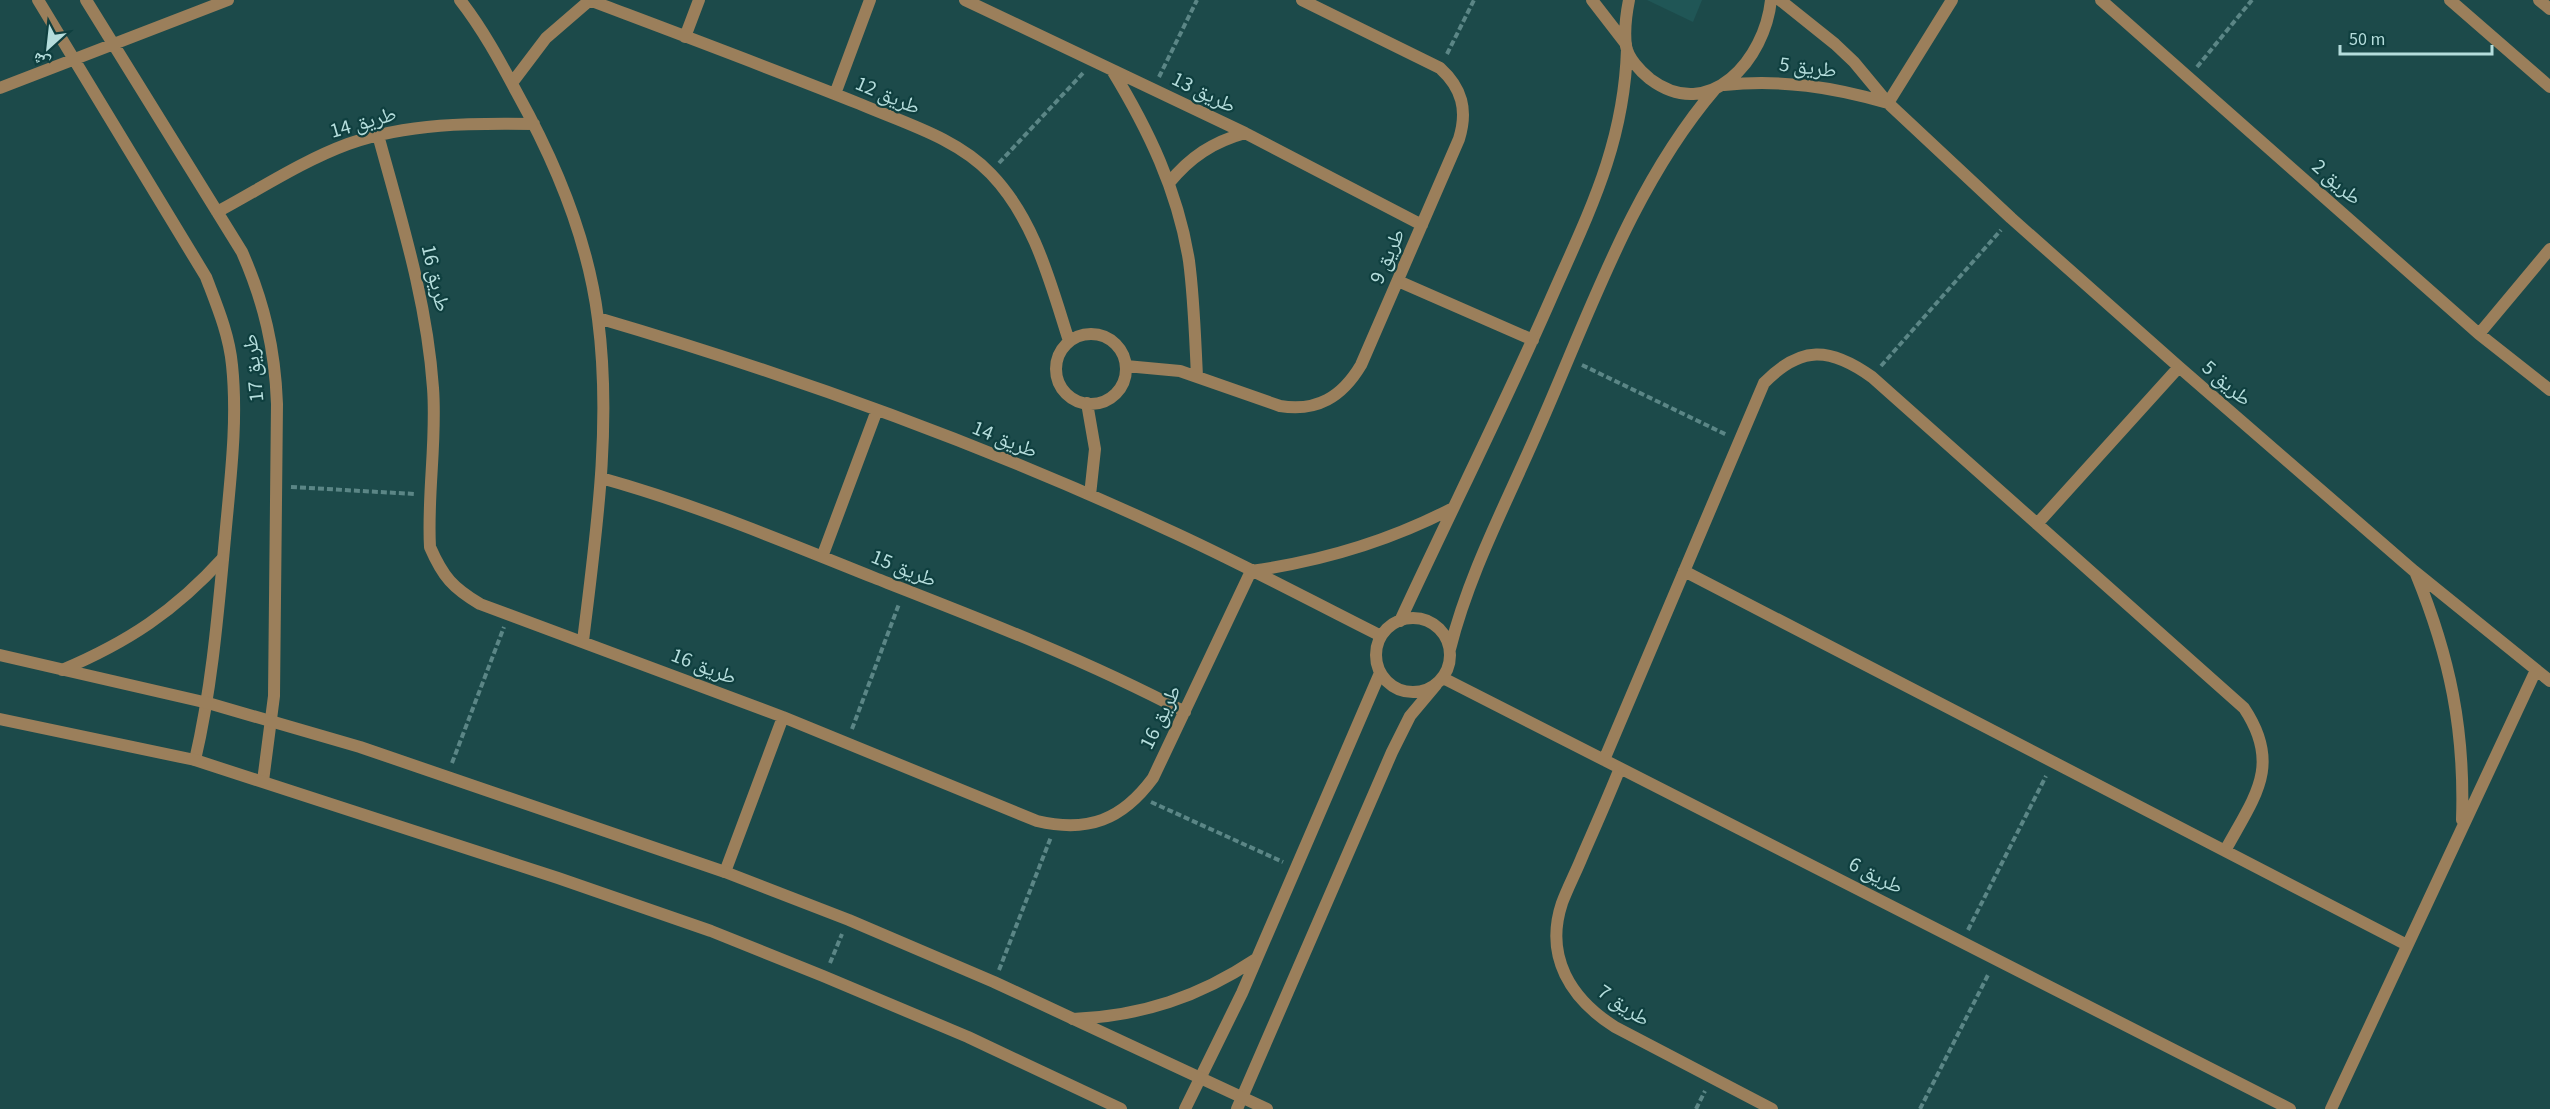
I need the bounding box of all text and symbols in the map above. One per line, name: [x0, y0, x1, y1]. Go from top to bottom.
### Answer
north arrow: [18, 18, 78, 78]
scale bar: [2340, 18, 2492, 56]
text: 50 m: [2349, 27, 2385, 52]
text: ش: [29, 47, 54, 74]
street label: طريق 5: [1778, 49, 1838, 85]
street label: طريق 13: [1167, 64, 1241, 120]
street label: طريق 12: [851, 68, 925, 122]
street label: طريق 14: [326, 98, 400, 146]
street label: طريق 2: [2305, 152, 2369, 212]
street label: طريق 9: [1362, 224, 1412, 288]
street label: طريق 16: [414, 241, 458, 315]
street label: طريق 17: [235, 333, 271, 403]
street label: طريق 5: [2195, 353, 2259, 413]
street label: طريق 14: [968, 412, 1042, 466]
street label: طريق 15: [867, 541, 941, 595]
street label: طريق 16: [667, 640, 741, 692]
street label: طريق 16: [1132, 680, 1188, 754]
street label: طريق 6: [1843, 849, 1909, 901]
street label: طريق 7: [1592, 976, 1656, 1034]

